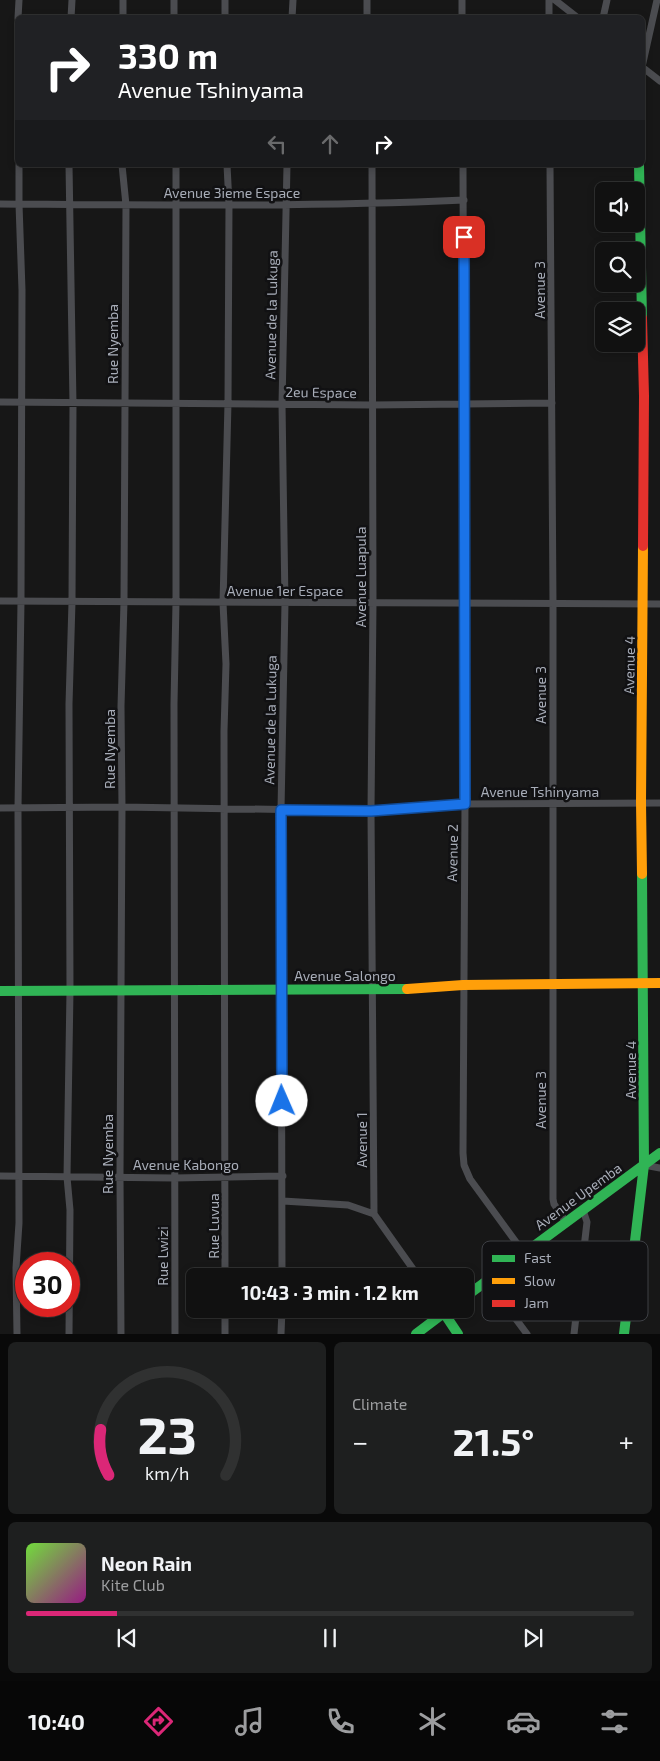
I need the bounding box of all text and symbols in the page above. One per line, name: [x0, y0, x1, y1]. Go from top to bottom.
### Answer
text: 330 m: [118, 34, 218, 76]
icon: right: [35, 35, 100, 100]
text: Avenue Tshinyama: [118, 76, 304, 102]
icon: left: [263, 130, 291, 158]
icon: ahead: [316, 130, 344, 158]
icon: right: [369, 130, 397, 158]
map controls: [595, 182, 645, 352]
button: sound: [595, 182, 645, 232]
street label: Avenue 3ieme Espace: [164, 184, 300, 201]
pin: [443, 216, 485, 258]
icon: arrive: [450, 223, 478, 251]
button: search: [595, 242, 645, 292]
street label: Avenue de la Lukuga: [261, 250, 281, 380]
street label: Avenue 3: [531, 261, 548, 319]
button: layers: [595, 302, 645, 352]
street label: Rue Nyemba: [104, 304, 121, 384]
street label: 2eu Espace: [285, 383, 357, 401]
street label: Avenue Luapula: [352, 527, 369, 627]
street label: Avenue 1er Espace: [227, 582, 343, 599]
street label: Avenue 4: [620, 636, 638, 694]
street label: Avenue de la Lukuga: [260, 655, 280, 785]
street label: Avenue 3: [532, 666, 549, 724]
street label: Rue Nyemba: [101, 709, 118, 789]
street label: Avenue Tshinyama: [481, 783, 599, 800]
street label: Avenue 2: [443, 824, 461, 882]
street label: Avenue Salongo: [294, 967, 396, 984]
street label: Avenue 4: [622, 1041, 639, 1099]
street label: Avenue 3: [532, 1071, 549, 1129]
position arrow: [255, 1074, 307, 1126]
street label: Avenue 1: [353, 1112, 370, 1168]
street label: Rue Nyemba: [99, 1114, 116, 1194]
street label: Avenue Kabongo: [133, 1156, 239, 1173]
street label: Avenue Upemba: [531, 1159, 625, 1233]
street label: Rue Luvua: [205, 1193, 222, 1259]
street label: Rue Lwizi: [154, 1226, 171, 1286]
legend: [482, 1241, 648, 1321]
text: Fast: [524, 1249, 551, 1266]
speed limit sign: 30: [15, 1252, 80, 1317]
text: Slow: [524, 1272, 556, 1289]
text: 10:43 · 3 min · 1.2 km: [241, 1281, 419, 1304]
text: Jam: [524, 1294, 549, 1311]
text: Climate: [352, 1394, 407, 1413]
text: 23: [137, 1402, 197, 1464]
text: 21.5°: [453, 1418, 534, 1464]
text: −: [352, 1424, 368, 1458]
text: +: [619, 1424, 634, 1458]
text: km/h: [145, 1462, 189, 1484]
text: Neon Rain: [101, 1552, 192, 1575]
text: Kite Club: [101, 1575, 165, 1594]
icon: previous: [113, 1624, 141, 1652]
icon: pause: [316, 1624, 344, 1652]
icon: next: [519, 1624, 547, 1652]
icon: directions: [141, 1704, 176, 1739]
icon: music: [232, 1704, 267, 1739]
icon: phone: [323, 1704, 358, 1739]
icon: climate: [415, 1704, 450, 1739]
icon: car: [506, 1704, 541, 1739]
icon: filters: [597, 1704, 632, 1739]
text: 10:40: [28, 1708, 85, 1734]

